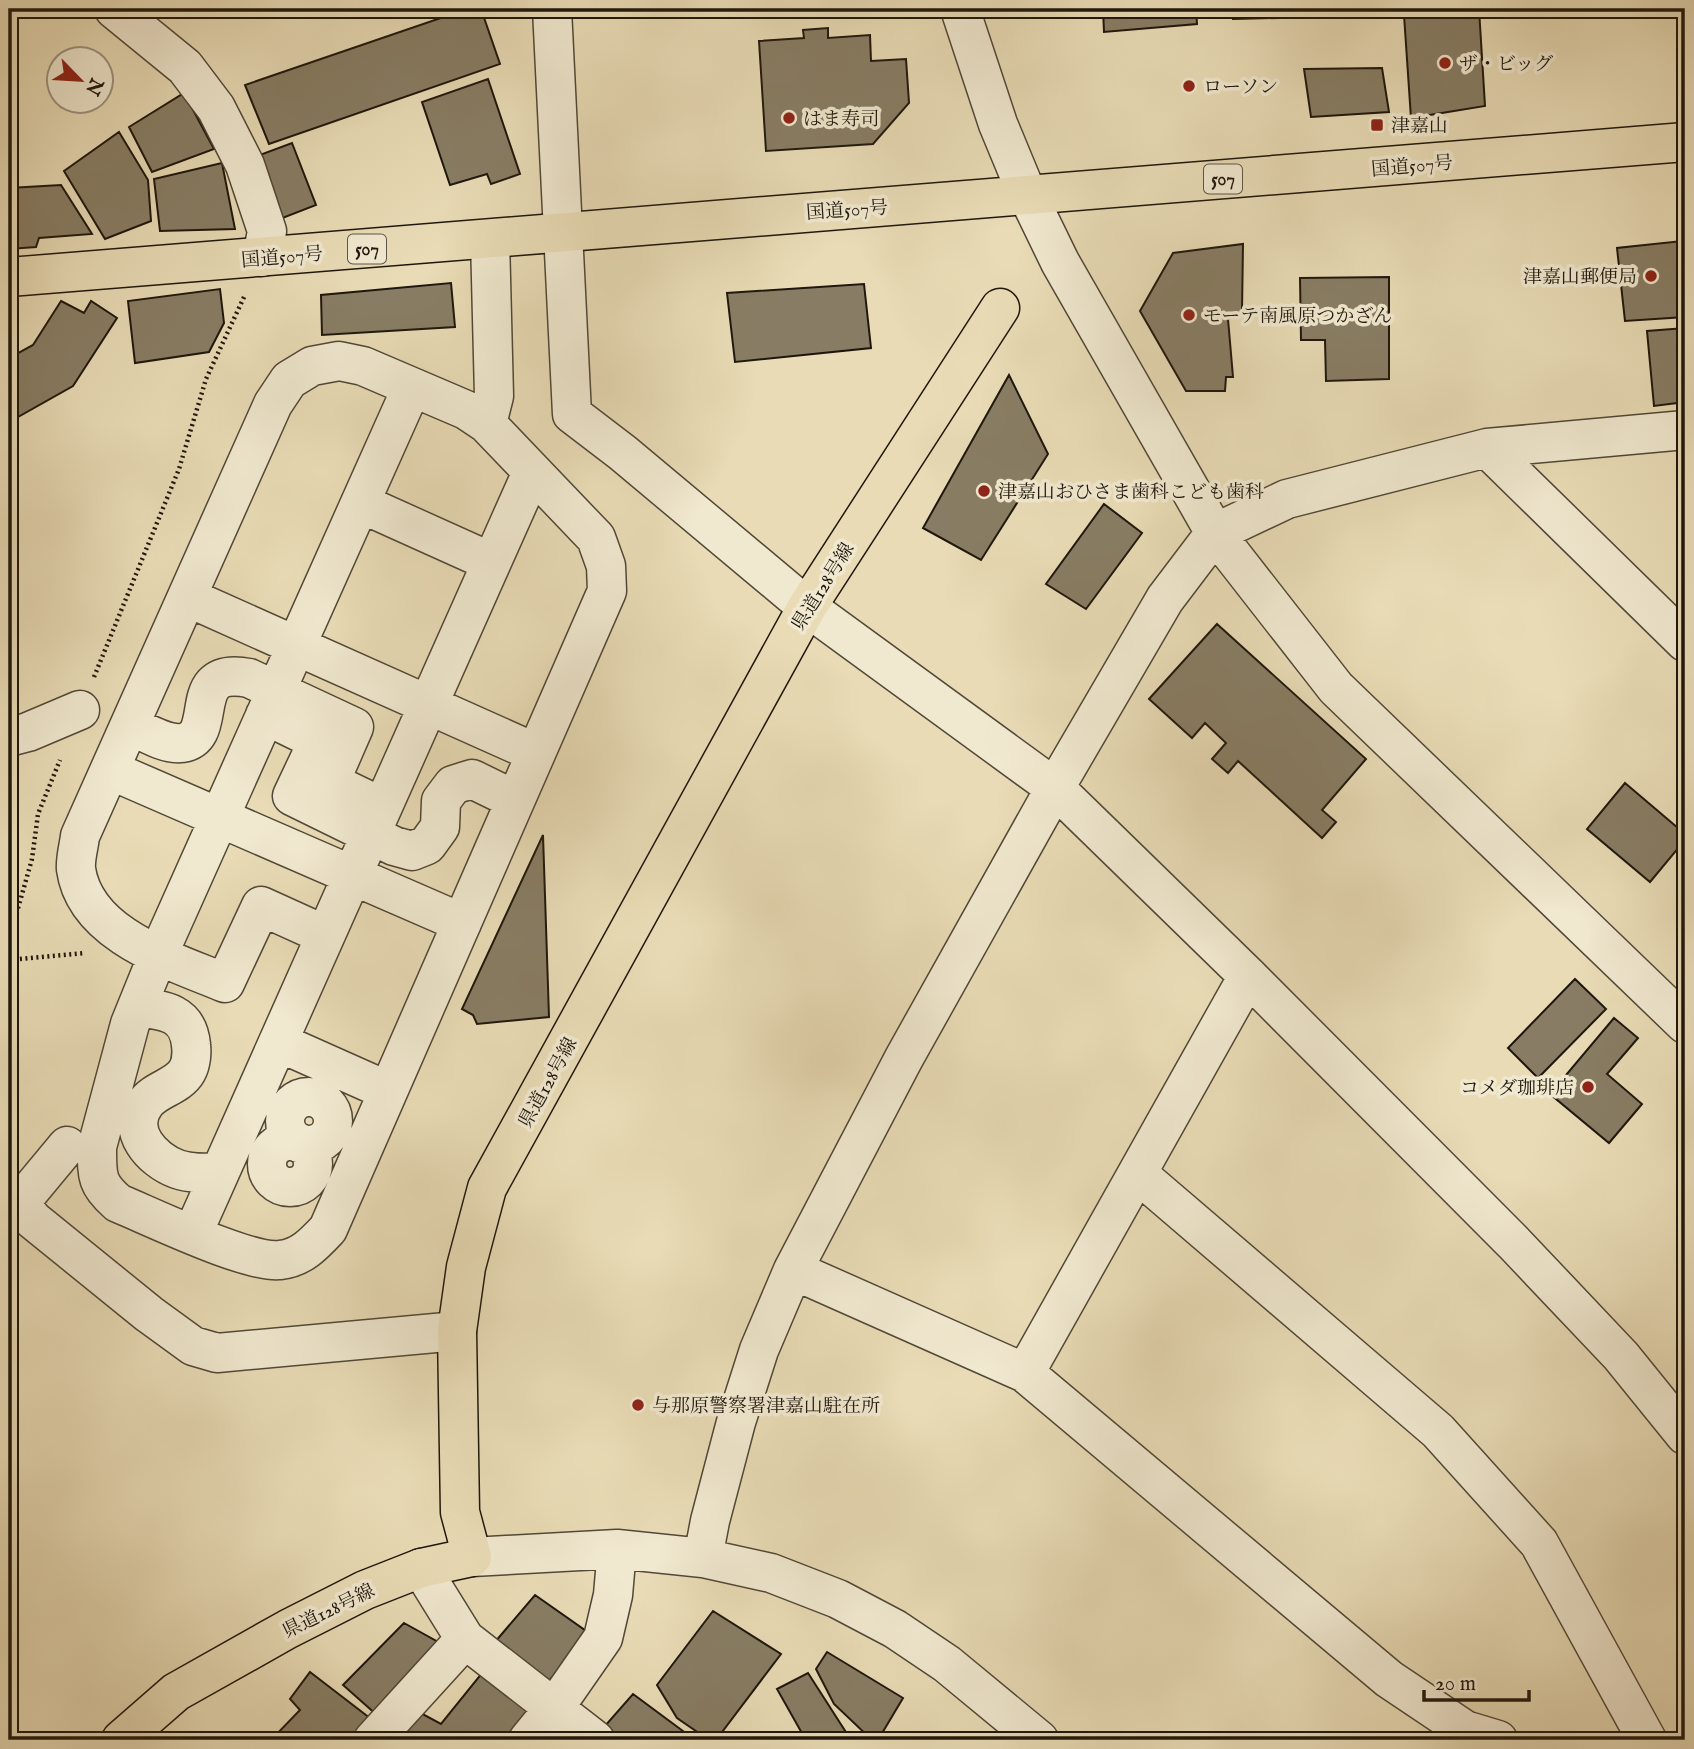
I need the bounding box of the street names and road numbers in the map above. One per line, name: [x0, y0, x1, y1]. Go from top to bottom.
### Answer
street label: 国道507号: [1370, 151, 1454, 183]
road number: 507: [1204, 164, 1242, 194]
street label: 国道507号: [805, 196, 889, 226]
road number: 507: [348, 234, 386, 264]
street label: 国道507号: [240, 242, 324, 274]
street label: 県道128号線: [787, 539, 860, 636]
street label: 県道128号線: [514, 1034, 583, 1132]
street label: 県道128号線: [279, 1579, 379, 1644]

